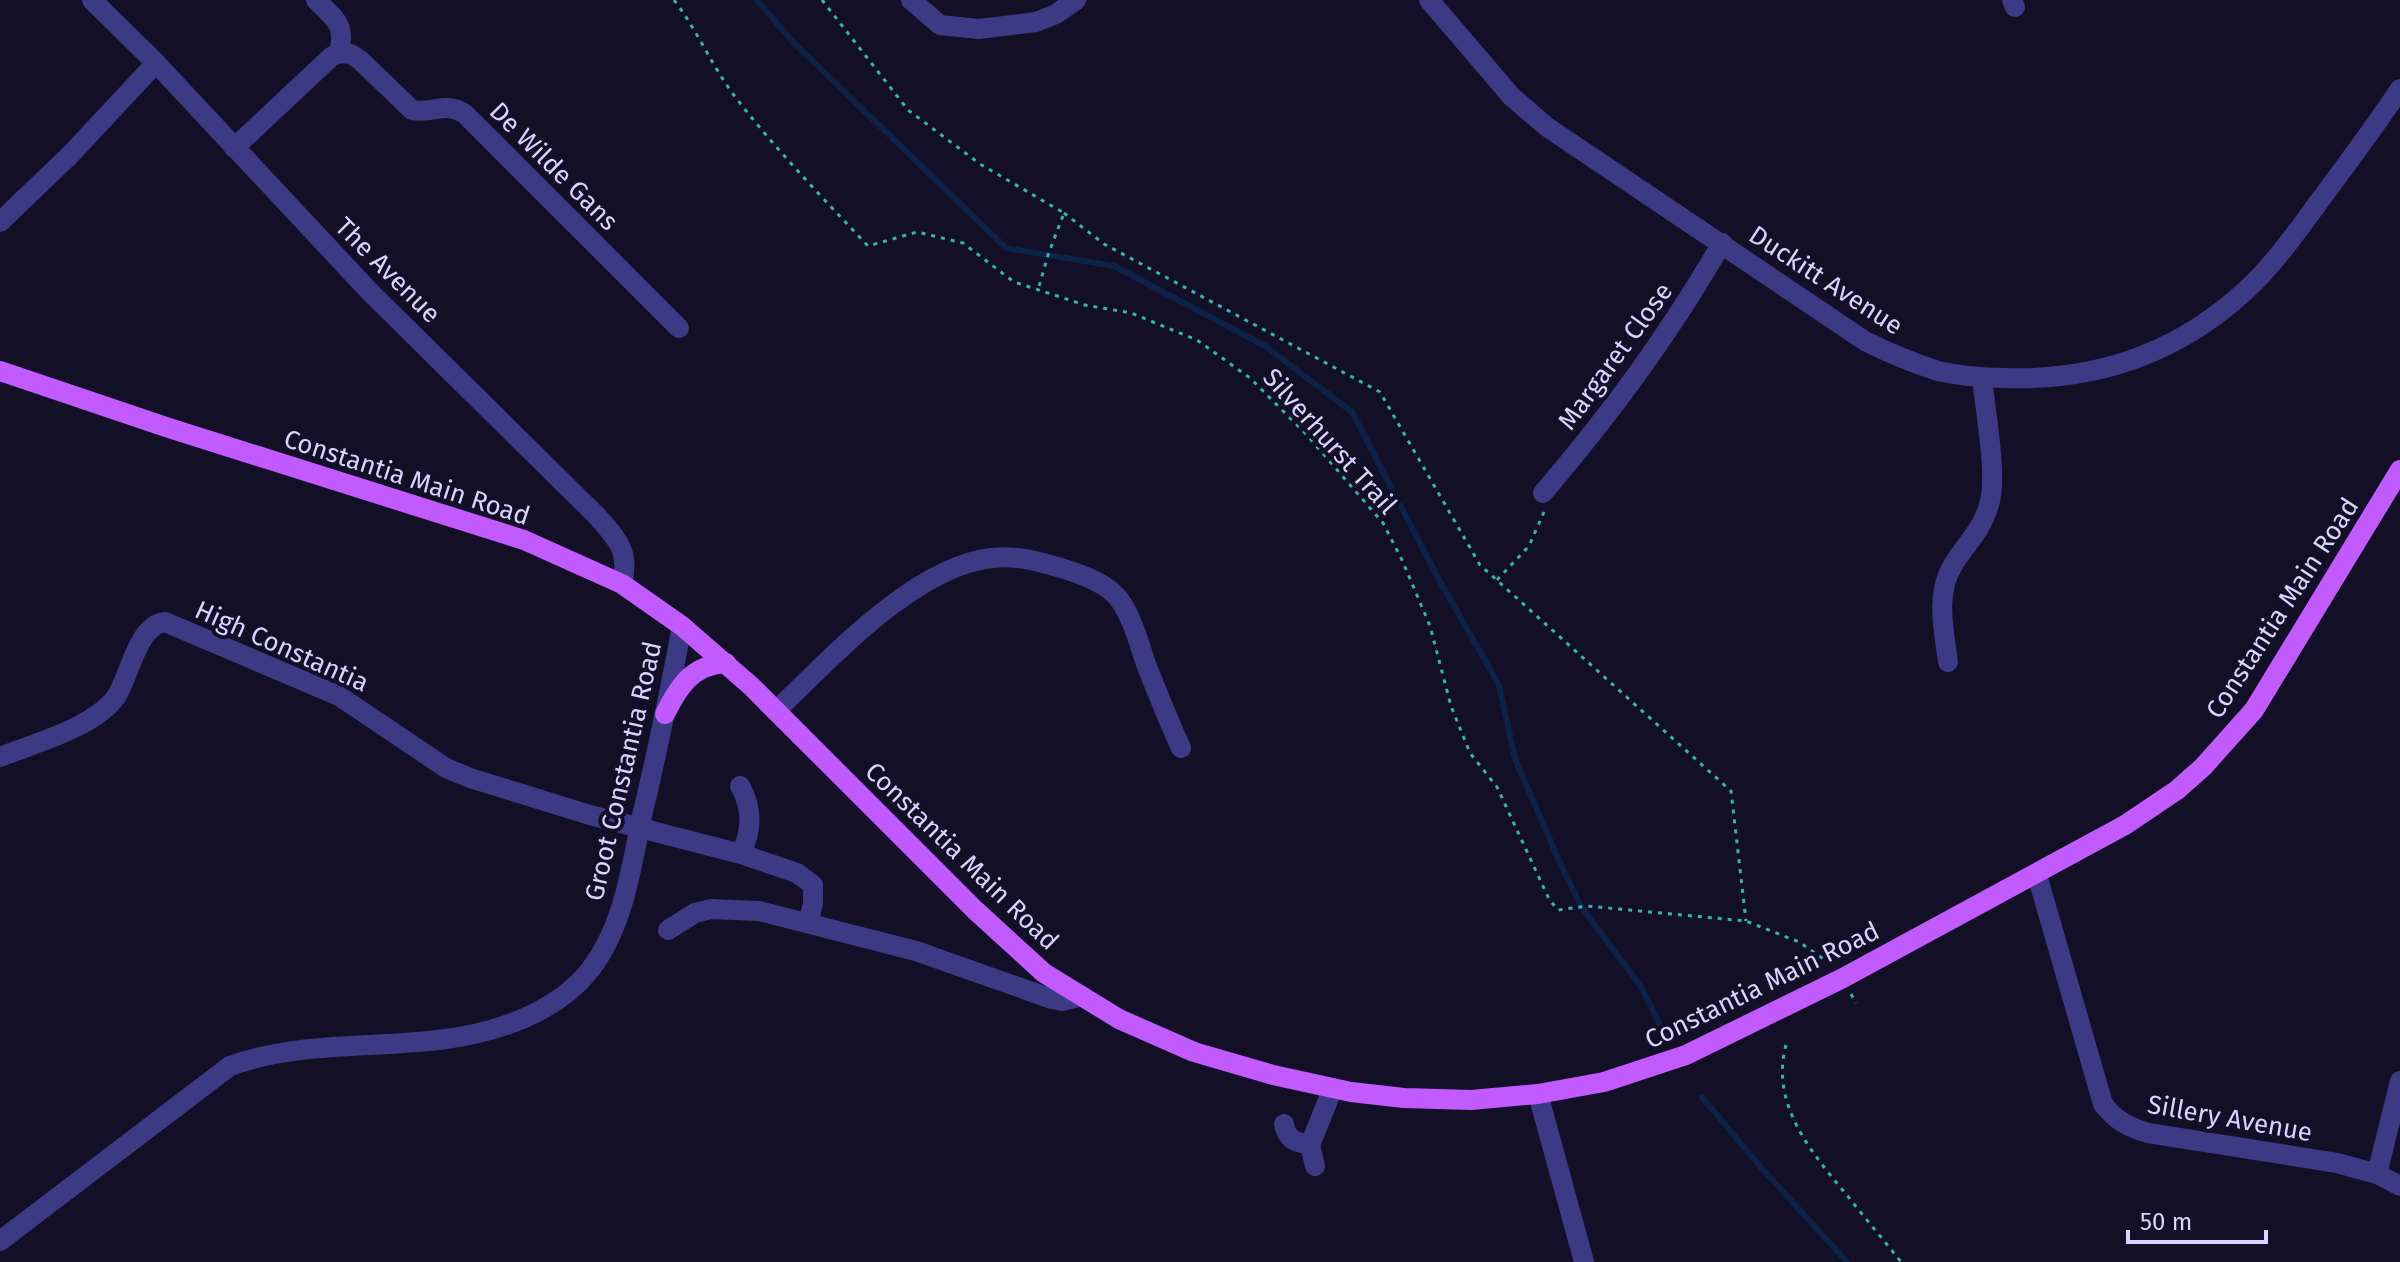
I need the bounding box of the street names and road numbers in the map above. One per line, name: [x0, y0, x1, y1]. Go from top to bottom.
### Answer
street label: De Wilde Gans: [483, 96, 624, 237]
street label: The Avenue: [329, 211, 447, 329]
street label: Duckitt Avenue: [1743, 219, 1908, 342]
street label: Margaret Close: [1552, 277, 1679, 436]
street label: Silverhurst Trail: [1256, 362, 1403, 521]
street label: Constantia Main Road: [280, 423, 534, 532]
street label: Constantia Main Road: [2200, 492, 2365, 724]
street label: High Constantia: [190, 594, 373, 699]
street label: Groot Constantia Road: [579, 638, 668, 904]
street label: Constantia Main Road: [859, 756, 1065, 957]
street label: Constantia Main Road: [1640, 915, 1884, 1056]
street label: Sillery Avenue: [2145, 1089, 2315, 1148]

